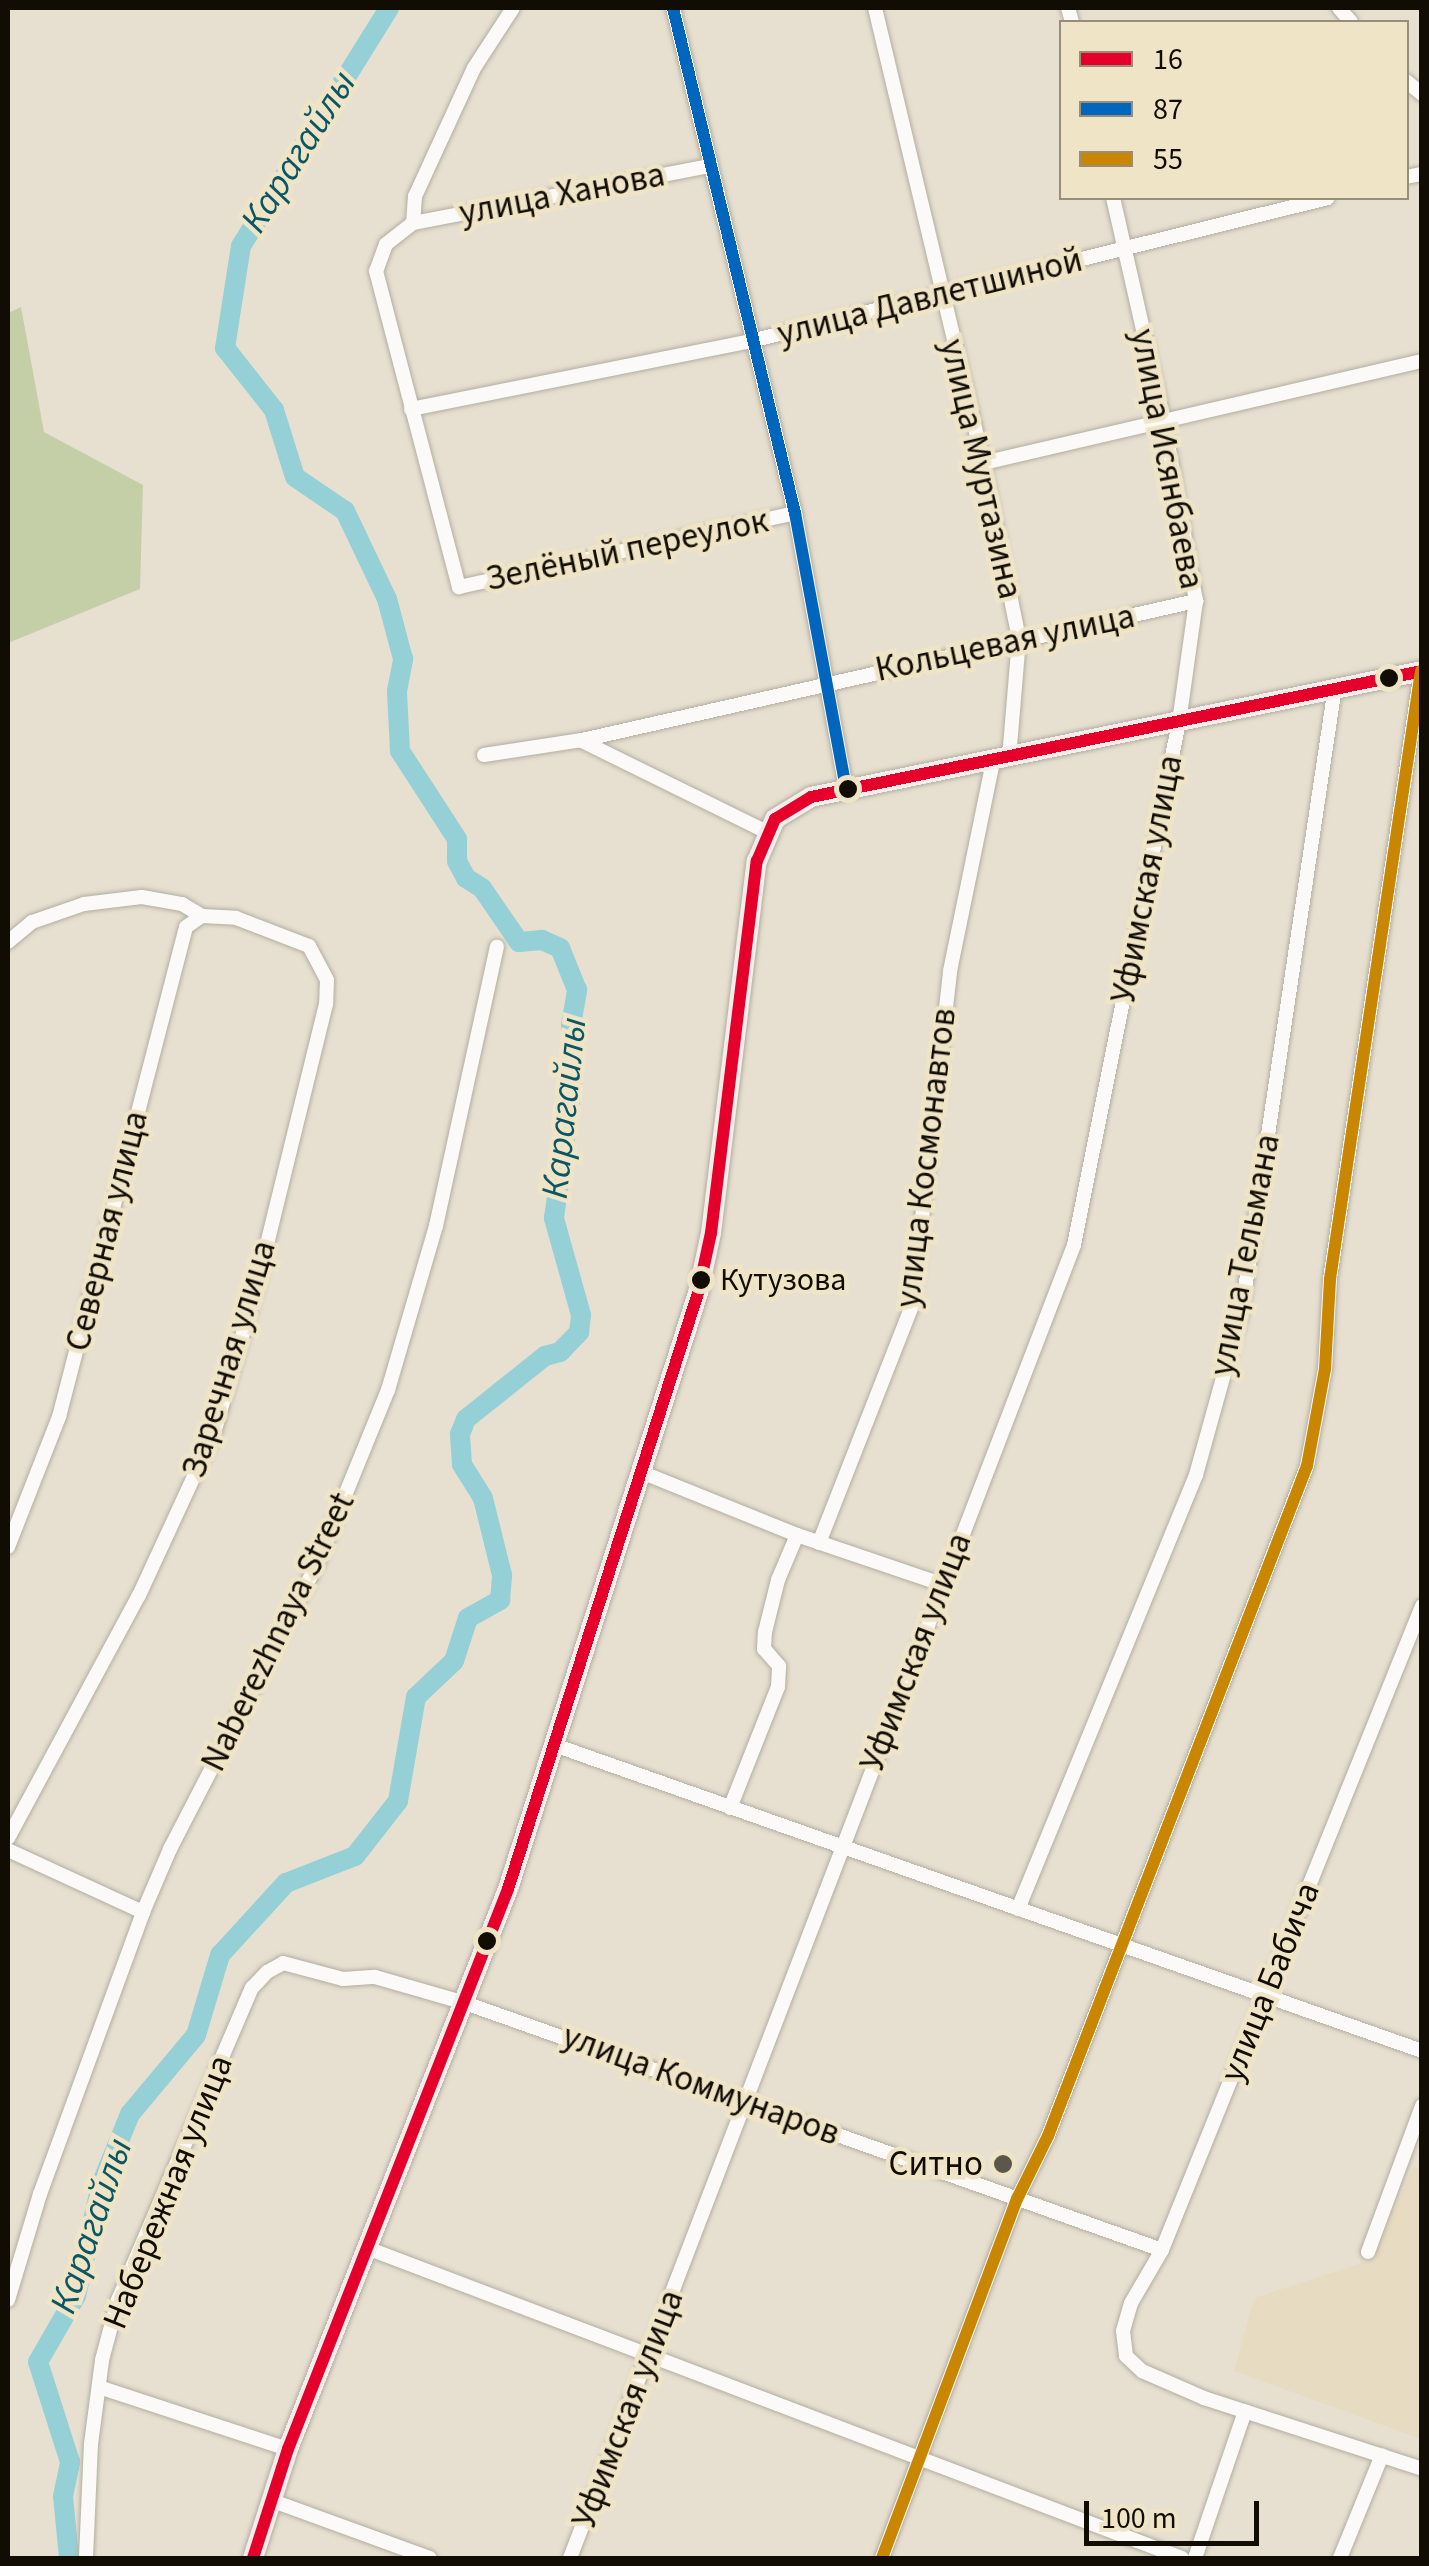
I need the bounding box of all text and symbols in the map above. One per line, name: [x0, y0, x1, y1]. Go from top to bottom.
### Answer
legend: [1059, 20, 1409, 200]
text: 16: [1153, 38, 1183, 81]
water label: Карагайлы: [231, 63, 367, 241]
text: 87: [1153, 88, 1183, 131]
text: 55: [1153, 138, 1183, 181]
street label: улица Ханова: [456, 154, 668, 234]
street label: улица Давлетшиной: [773, 239, 1087, 355]
street label: улица Исянбаева: [1121, 325, 1213, 593]
street label: улица Муртазина: [931, 335, 1031, 603]
street label: Зелёный переулок: [482, 500, 772, 600]
street label: Кольцевая улица: [872, 595, 1138, 691]
unlabelled marker: [1379, 668, 1399, 688]
street label: Уфимская улица: [1102, 752, 1192, 1006]
unlabelled marker: [838, 779, 858, 799]
street label: улица Космонавтов: [887, 1006, 965, 1310]
water label: Карагайлы: [533, 1015, 597, 1201]
street label: Северная улица: [57, 1107, 157, 1355]
street label: улица Тельмана: [1201, 1131, 1289, 1379]
street label: Заречная улица: [173, 1235, 285, 1483]
place label: Кутузова: [720, 1261, 846, 1299]
marker: Кутузова: [691, 1270, 711, 1290]
street label: Naberezhnaya Street: [192, 1486, 364, 1778]
street label: Уфимская улица: [851, 1527, 981, 1777]
street label: улица Бабича: [1211, 1876, 1329, 2088]
unlabelled marker: [477, 1931, 497, 1951]
street label: улица Коммунаров: [557, 2015, 845, 2155]
street label: Набережная улица: [94, 2049, 242, 2335]
water label: Карагайлы: [41, 2132, 143, 2320]
place label: Ситно: [889, 2143, 983, 2185]
marker: Ситно: [992, 2153, 1014, 2175]
street label: Уфимская улица: [563, 2284, 693, 2534]
scale bar: [1089, 2481, 1264, 2543]
text: 100 m: [1101, 2497, 1177, 2540]

